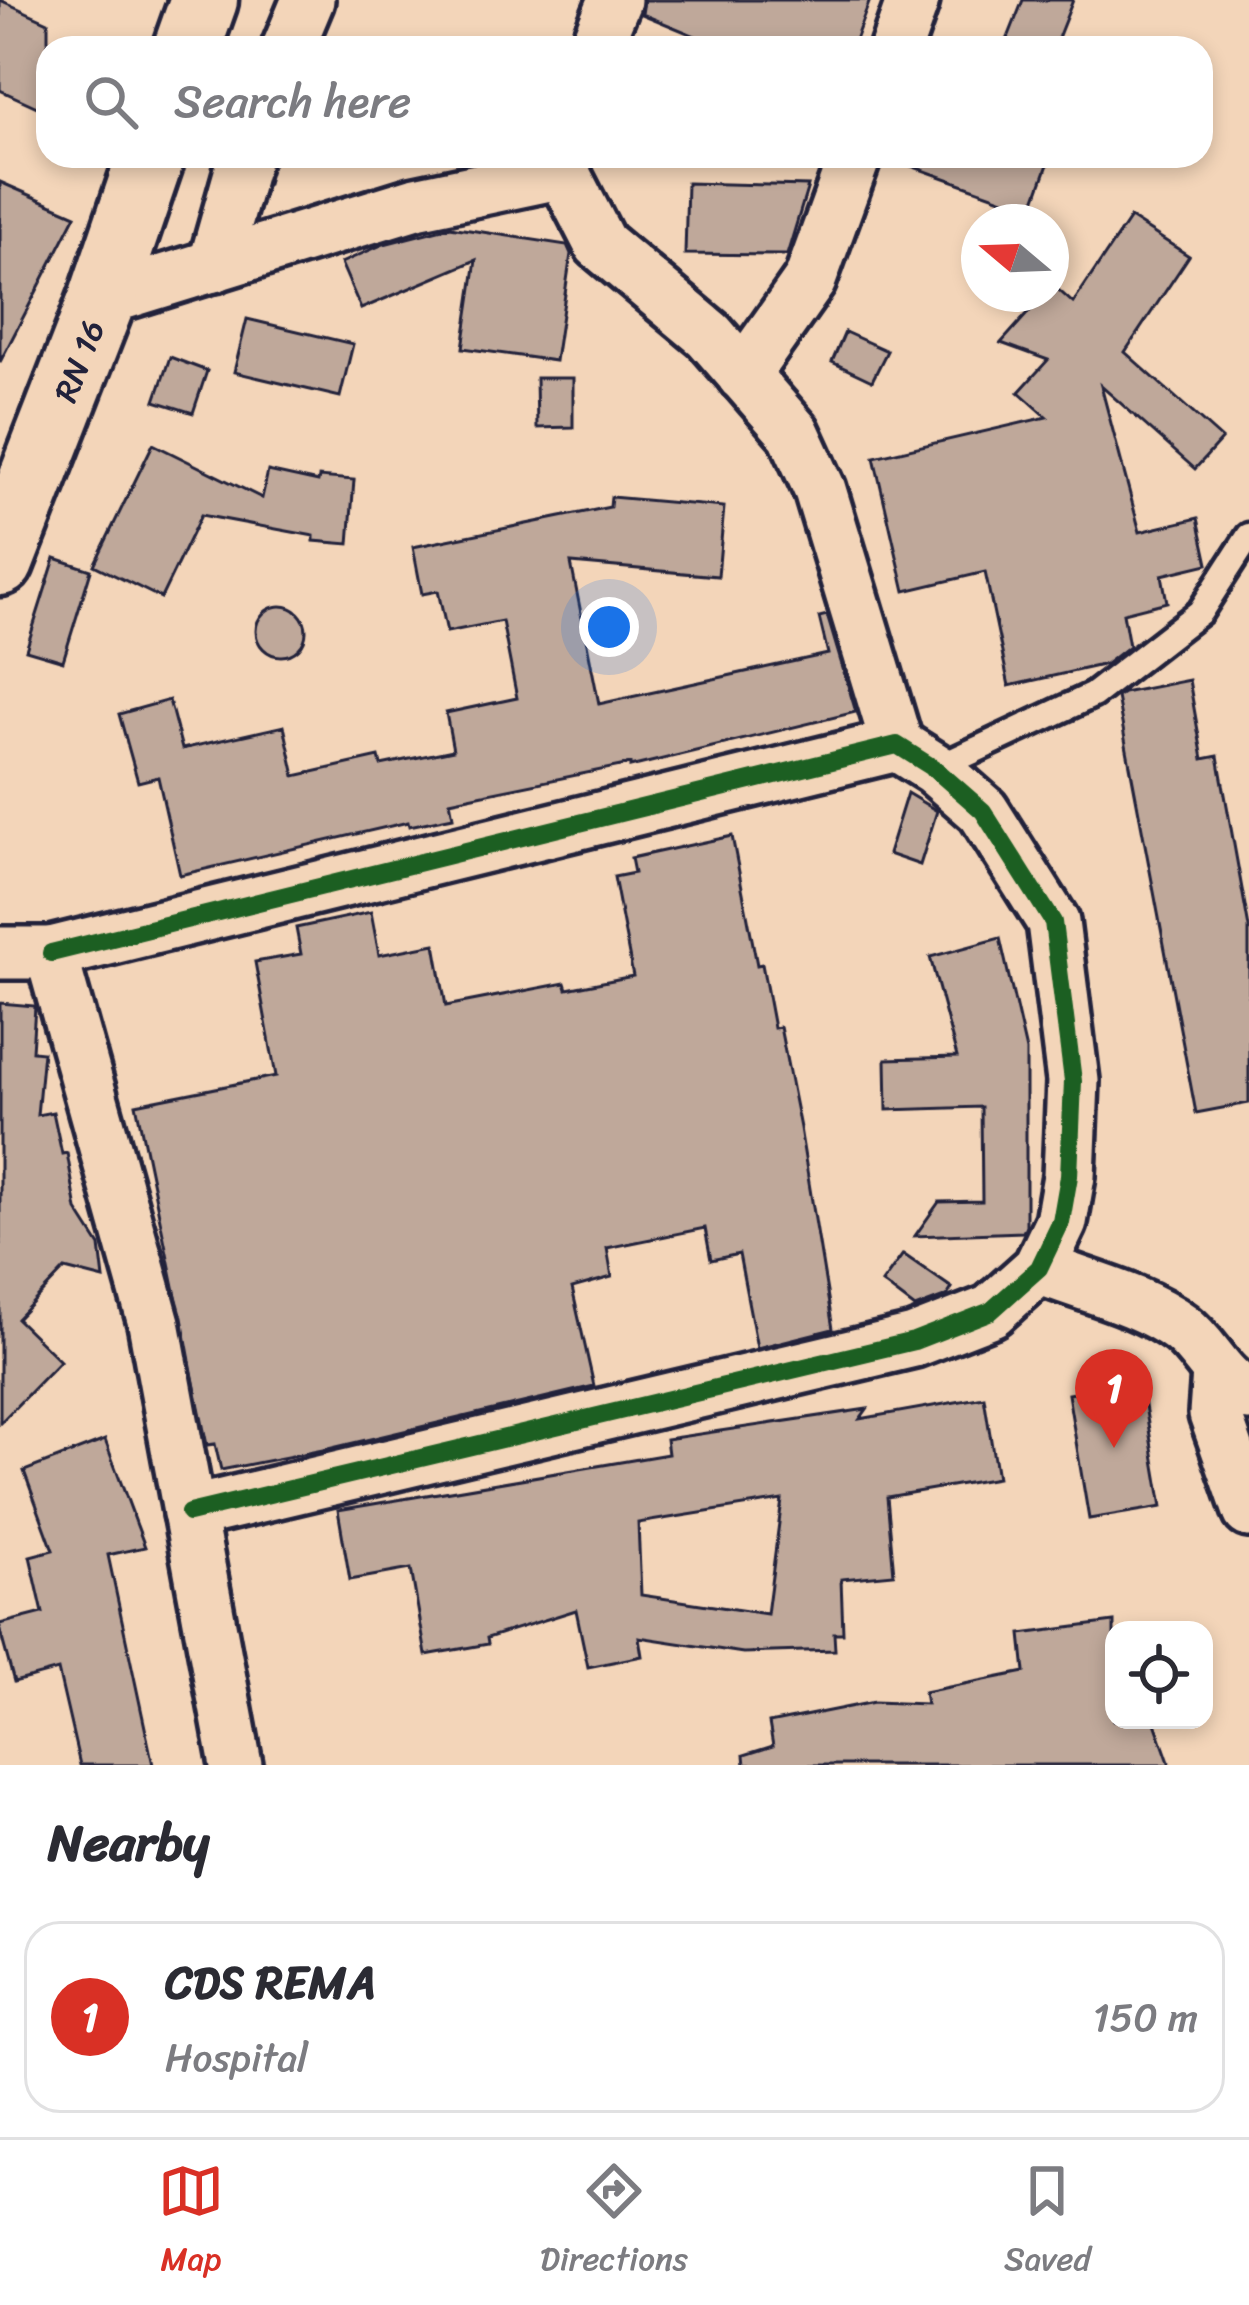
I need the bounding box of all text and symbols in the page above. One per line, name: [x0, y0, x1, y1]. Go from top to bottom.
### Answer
search box: [36, 36, 1213, 168]
text: Search here: [174, 62, 411, 142]
icon: search: [78, 69, 144, 135]
north arrow: [961, 204, 1069, 312]
street label: RN 16: [37, 311, 122, 411]
your location: [579, 597, 639, 657]
pin: 1: [1075, 1349, 1153, 1448]
map controls: [1105, 1621, 1213, 1729]
button: locate: [1105, 1621, 1213, 1729]
text: Nearby: [48, 1798, 209, 1888]
text: CDS REMA: [165, 1943, 376, 2023]
text: 1: [82, 1983, 98, 2052]
text: 150 m: [1093, 1983, 1198, 2052]
text: Hospital: [165, 2023, 308, 2092]
tab: Map: [158, 2158, 224, 2288]
tab: Directions: [540, 2158, 688, 2288]
tab: Saved: [1004, 2158, 1091, 2288]

